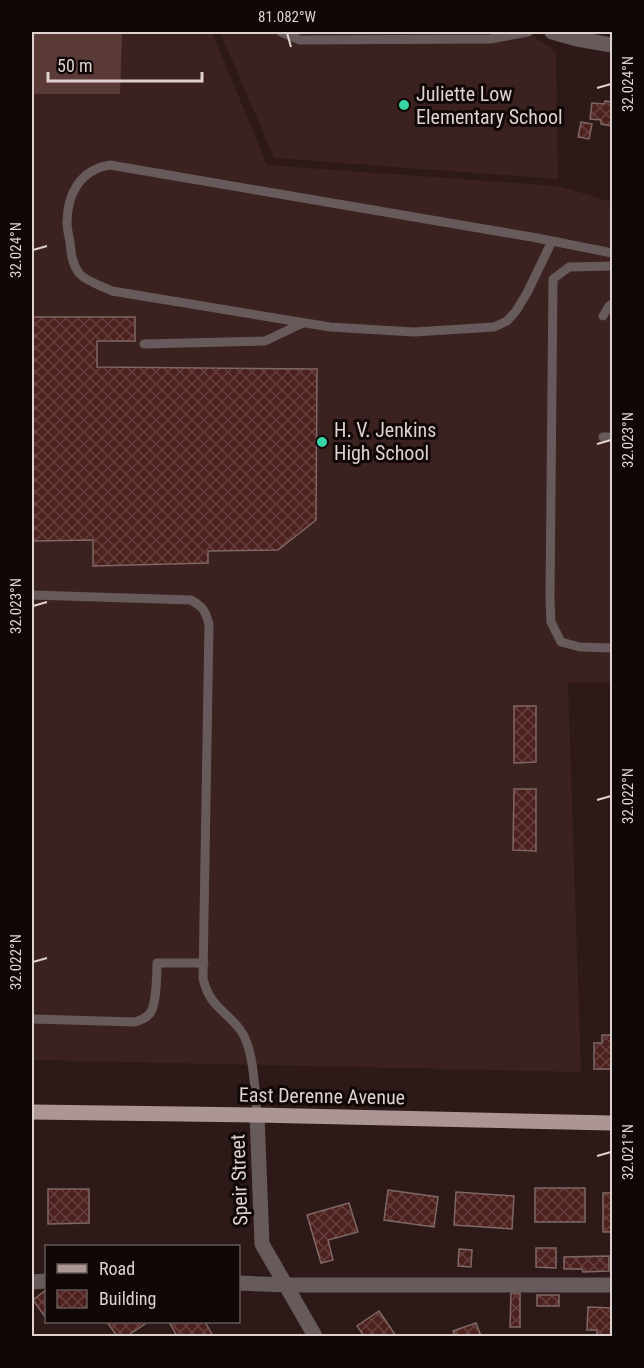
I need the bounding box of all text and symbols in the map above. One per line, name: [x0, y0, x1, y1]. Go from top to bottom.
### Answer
text: 81.082°W: [258, 8, 317, 26]
scale bar: [48, 45, 202, 83]
text: 50 m: [57, 55, 92, 76]
text: 32.024°N: [619, 56, 637, 112]
place label: Juliette Low Elementary School: [416, 82, 563, 129]
marker: Juliette Low Elementary School: [397, 98, 411, 112]
text: 32.024°N: [7, 222, 25, 278]
text: 32.023°N: [619, 412, 637, 468]
place label: H. V. Jenkins High School: [334, 418, 436, 465]
marker: H. V. Jenkins High School: [315, 435, 329, 449]
text: 32.023°N: [7, 578, 25, 634]
text: 32.022°N: [619, 768, 637, 824]
text: 32.022°N: [7, 934, 25, 990]
street label: East Derenne Avenue: [239, 1083, 405, 1109]
text: 32.021°N: [619, 1124, 637, 1180]
street label: Speir Street: [225, 1134, 253, 1226]
legend: [45, 1245, 240, 1323]
text: Road: [99, 1258, 135, 1279]
text: Building: [99, 1288, 156, 1309]

